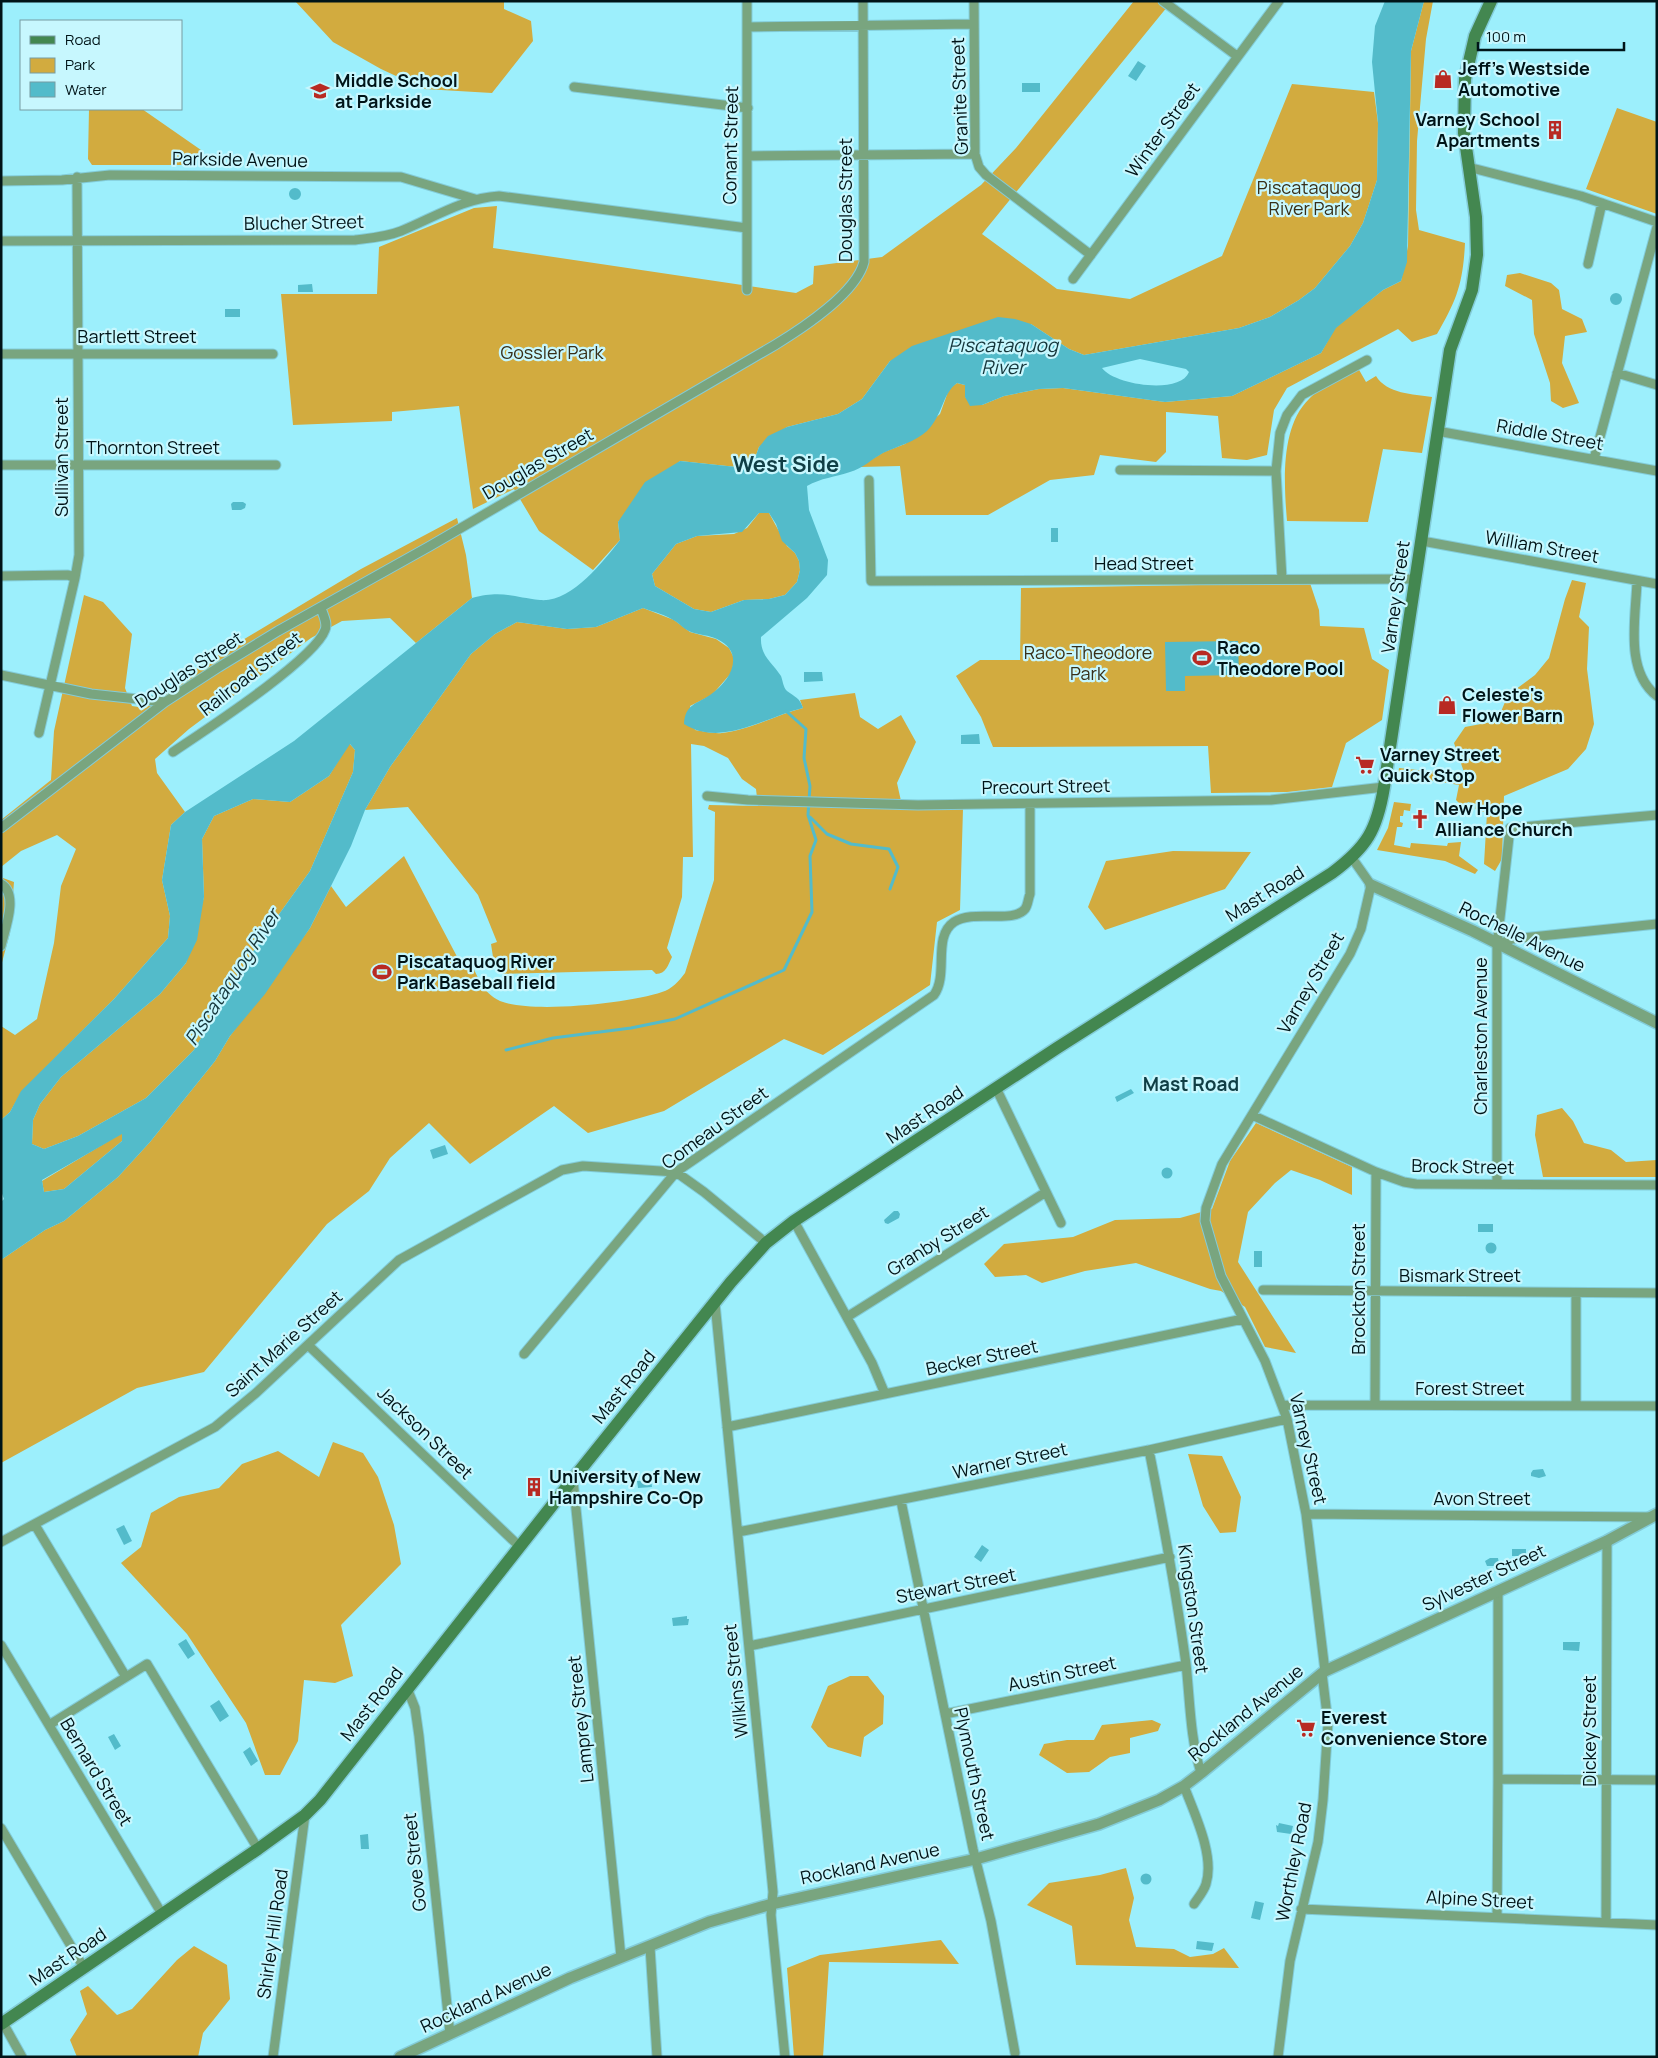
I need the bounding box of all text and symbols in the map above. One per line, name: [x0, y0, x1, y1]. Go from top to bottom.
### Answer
legend: [20, 20, 182, 110]
scale bar: [1478, 20, 1624, 52]
text: 100 m: [1486, 26, 1526, 47]
text: Road: [65, 29, 101, 50]
street label: Granite Street: [945, 37, 973, 155]
text: Park: [65, 54, 95, 75]
place label: Jeff's Westside Automotive: [1458, 56, 1590, 101]
place label: Middle School at Parkside: [335, 68, 458, 113]
shop icon: Jeff's Westside Automotive: [1432, 68, 1454, 90]
street label: Winter Street: [1120, 77, 1205, 182]
text: Water: [65, 79, 107, 100]
school or university icon: Middle School at Parkside: [309, 80, 331, 102]
street label: Conant Street: [717, 85, 743, 204]
place label: Varney School Apartments: [1416, 107, 1540, 152]
building icon: Varney School Apartments: [1544, 119, 1566, 141]
street label: Douglas Street: [833, 138, 857, 262]
street label: Parkside Avenue: [172, 146, 308, 172]
park label: Piscataquog River Park: [1257, 175, 1361, 220]
street label: Blucher Street: [244, 209, 364, 235]
street label: Bartlett Street: [77, 324, 197, 348]
water label: Piscataquog River: [948, 332, 1060, 380]
park label: Gossler Park: [501, 340, 604, 364]
street label: Sullivan Street: [49, 397, 73, 517]
street label: Riddle Street: [1495, 413, 1605, 455]
street label: Douglas Street: [478, 422, 597, 505]
street label: Thornton Street: [86, 435, 220, 459]
district label: West Side: [733, 449, 839, 479]
street label: William Street: [1483, 524, 1601, 568]
street label: Varney Street: [1375, 539, 1415, 655]
street label: Head Street: [1094, 551, 1194, 575]
street label: Douglas Street: [130, 625, 247, 713]
street label: Railroad Street: [194, 626, 307, 721]
place label: Raco Theodore Pool: [1217, 635, 1343, 680]
park label: Raco-Theodore Park: [1024, 640, 1152, 685]
sports icon: Raco Theodore Pool: [1191, 647, 1213, 669]
place label: Celeste's Flower Barn: [1462, 682, 1563, 727]
shop icon: Celeste's Flower Barn: [1436, 694, 1458, 716]
place label: Varney Street Quick Stop: [1380, 742, 1500, 787]
supermarket icon: Varney Street Quick Stop: [1354, 754, 1376, 776]
street label: Precourt Street: [981, 773, 1111, 799]
place label: New Hope Alliance Church: [1435, 796, 1573, 841]
church icon: New Hope Alliance Church: [1409, 808, 1431, 830]
street label: Mast Road: [1221, 860, 1308, 927]
street label: Rochelle Avenue: [1455, 895, 1589, 977]
water label: Piscataquog River: [178, 902, 287, 1050]
street label: Varney Street: [1271, 927, 1349, 1038]
place label: Piscataquog River Park Baseball field: [397, 949, 556, 994]
street label: Charleston Avenue: [1468, 957, 1492, 1115]
sports icon: Piscataquog River Park Baseball field: [371, 961, 393, 983]
district label: Mast Road: [1143, 1071, 1239, 1097]
street label: Comeau Street: [656, 1080, 773, 1174]
street label: Mast Road: [881, 1080, 968, 1149]
street label: Brock Street: [1411, 1153, 1515, 1179]
street label: Granby Street: [882, 1199, 993, 1281]
street label: Brockton Street: [1346, 1223, 1370, 1355]
street label: Bismark Street: [1399, 1263, 1521, 1287]
street label: Saint Marie Street: [220, 1284, 347, 1402]
street label: Becker Street: [924, 1333, 1040, 1381]
street label: Mast Road: [586, 1345, 660, 1428]
street label: Forest Street: [1415, 1376, 1525, 1400]
street label: Jackson Street: [373, 1380, 479, 1484]
street label: Varney Street: [1285, 1391, 1333, 1507]
street label: Warner Street: [950, 1436, 1069, 1484]
place label: University of New Hampshire Co-Op: [549, 1464, 703, 1509]
building icon: University of New Hampshire Co-Op: [523, 1476, 545, 1498]
street label: Avon Street: [1433, 1486, 1531, 1510]
street label: Sylvester Street: [1418, 1538, 1549, 1616]
street label: Kingston Street: [1173, 1543, 1215, 1675]
street label: Stewart Street: [894, 1562, 1018, 1608]
street label: Wilkins Street: [717, 1623, 753, 1739]
street label: Austin Street: [1005, 1650, 1118, 1696]
street label: Lamprey Street: [561, 1654, 599, 1784]
street label: Rockland Avenue: [1183, 1658, 1308, 1766]
street label: Mast Road: [335, 1661, 408, 1745]
street label: Dickey Street: [1577, 1675, 1601, 1787]
street label: Plymouth Street: [949, 1705, 1001, 1843]
place label: Everest Convenience Store: [1321, 1705, 1488, 1750]
street label: Bernard Street: [55, 1713, 139, 1830]
supermarket icon: Everest Convenience Store: [1295, 1717, 1317, 1739]
street label: Worthley Road: [1270, 1800, 1316, 1924]
street label: Gove Street: [397, 1812, 431, 1912]
street label: Rockland Avenue: [798, 1837, 942, 1889]
street label: Shirley Hill Road: [251, 1867, 293, 2001]
street label: Alpine Street: [1425, 1884, 1535, 1914]
street label: Mast Road: [24, 1922, 111, 1991]
street label: Rockland Avenue: [416, 1956, 555, 2038]

